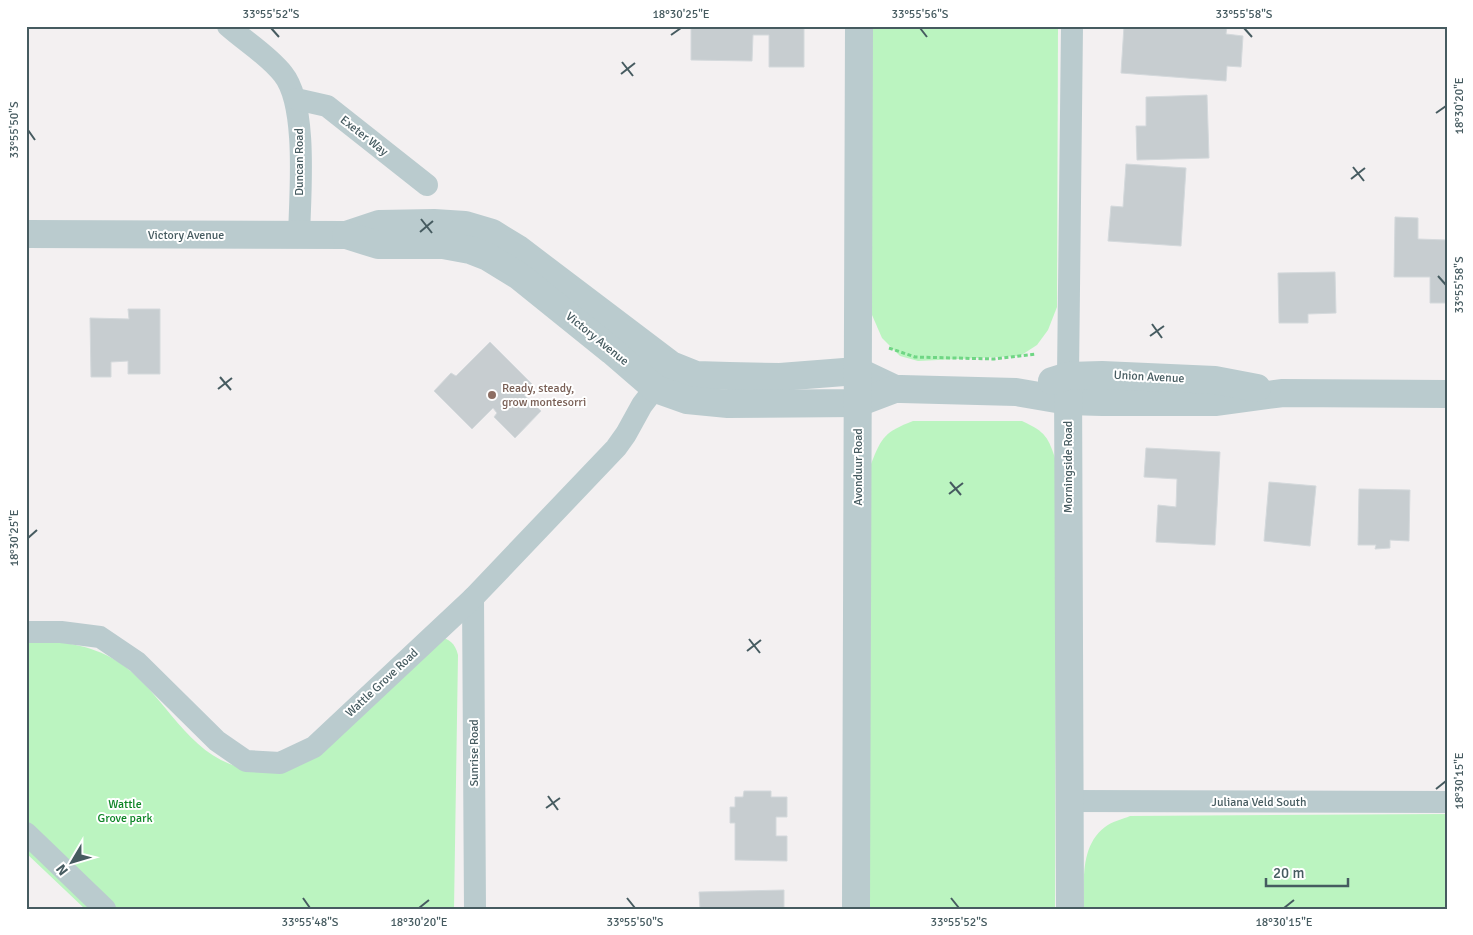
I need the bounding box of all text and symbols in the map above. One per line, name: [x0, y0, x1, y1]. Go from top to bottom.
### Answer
text: 33°55'52"S: [242, 7, 300, 22]
text: 18°30'25"E: [652, 7, 710, 22]
text: 33°55'56"S: [891, 7, 949, 22]
text: 33°55'58"S: [1215, 7, 1273, 22]
text: 18°30'20"E: [1452, 77, 1467, 135]
text: 33°55'50"S: [7, 101, 22, 159]
street label: Exeter Way: [337, 113, 391, 160]
street label: Duncan Road: [292, 128, 307, 196]
street label: Victory Avenue: [148, 228, 224, 243]
text: 33°55'58"S: [1452, 256, 1467, 314]
street label: Victory Avenue: [562, 309, 632, 369]
street label: Union Avenue: [1113, 368, 1185, 386]
place label: Ready, steady, grow montesorri: [502, 381, 586, 410]
marker: Ready, steady, grow montesorri: [486, 389, 498, 401]
street label: Morningside Road: [1061, 421, 1076, 513]
street label: Avonduur Road: [851, 428, 866, 506]
text: 18°30'25"E: [7, 509, 22, 567]
street label: Wattle Grove Road: [343, 646, 421, 720]
street label: Sunrise Road: [467, 719, 482, 787]
text: 18°30'15"E: [1452, 752, 1467, 810]
street label: Juliana Veld South: [1212, 795, 1306, 810]
park label: Wattle Grove park: [98, 797, 152, 826]
north arrow: [48, 838, 98, 888]
scale bar: [1266, 855, 1348, 887]
text: N: [52, 861, 72, 879]
text: 20 m: [1273, 864, 1304, 882]
text: 33°55'48"S: [281, 915, 339, 930]
text: 18°30'20"E: [390, 915, 448, 930]
text: 33°55'50"S: [606, 915, 664, 930]
text: 33°55'52"S: [930, 915, 988, 930]
text: 18°30'15"E: [1255, 915, 1313, 930]

